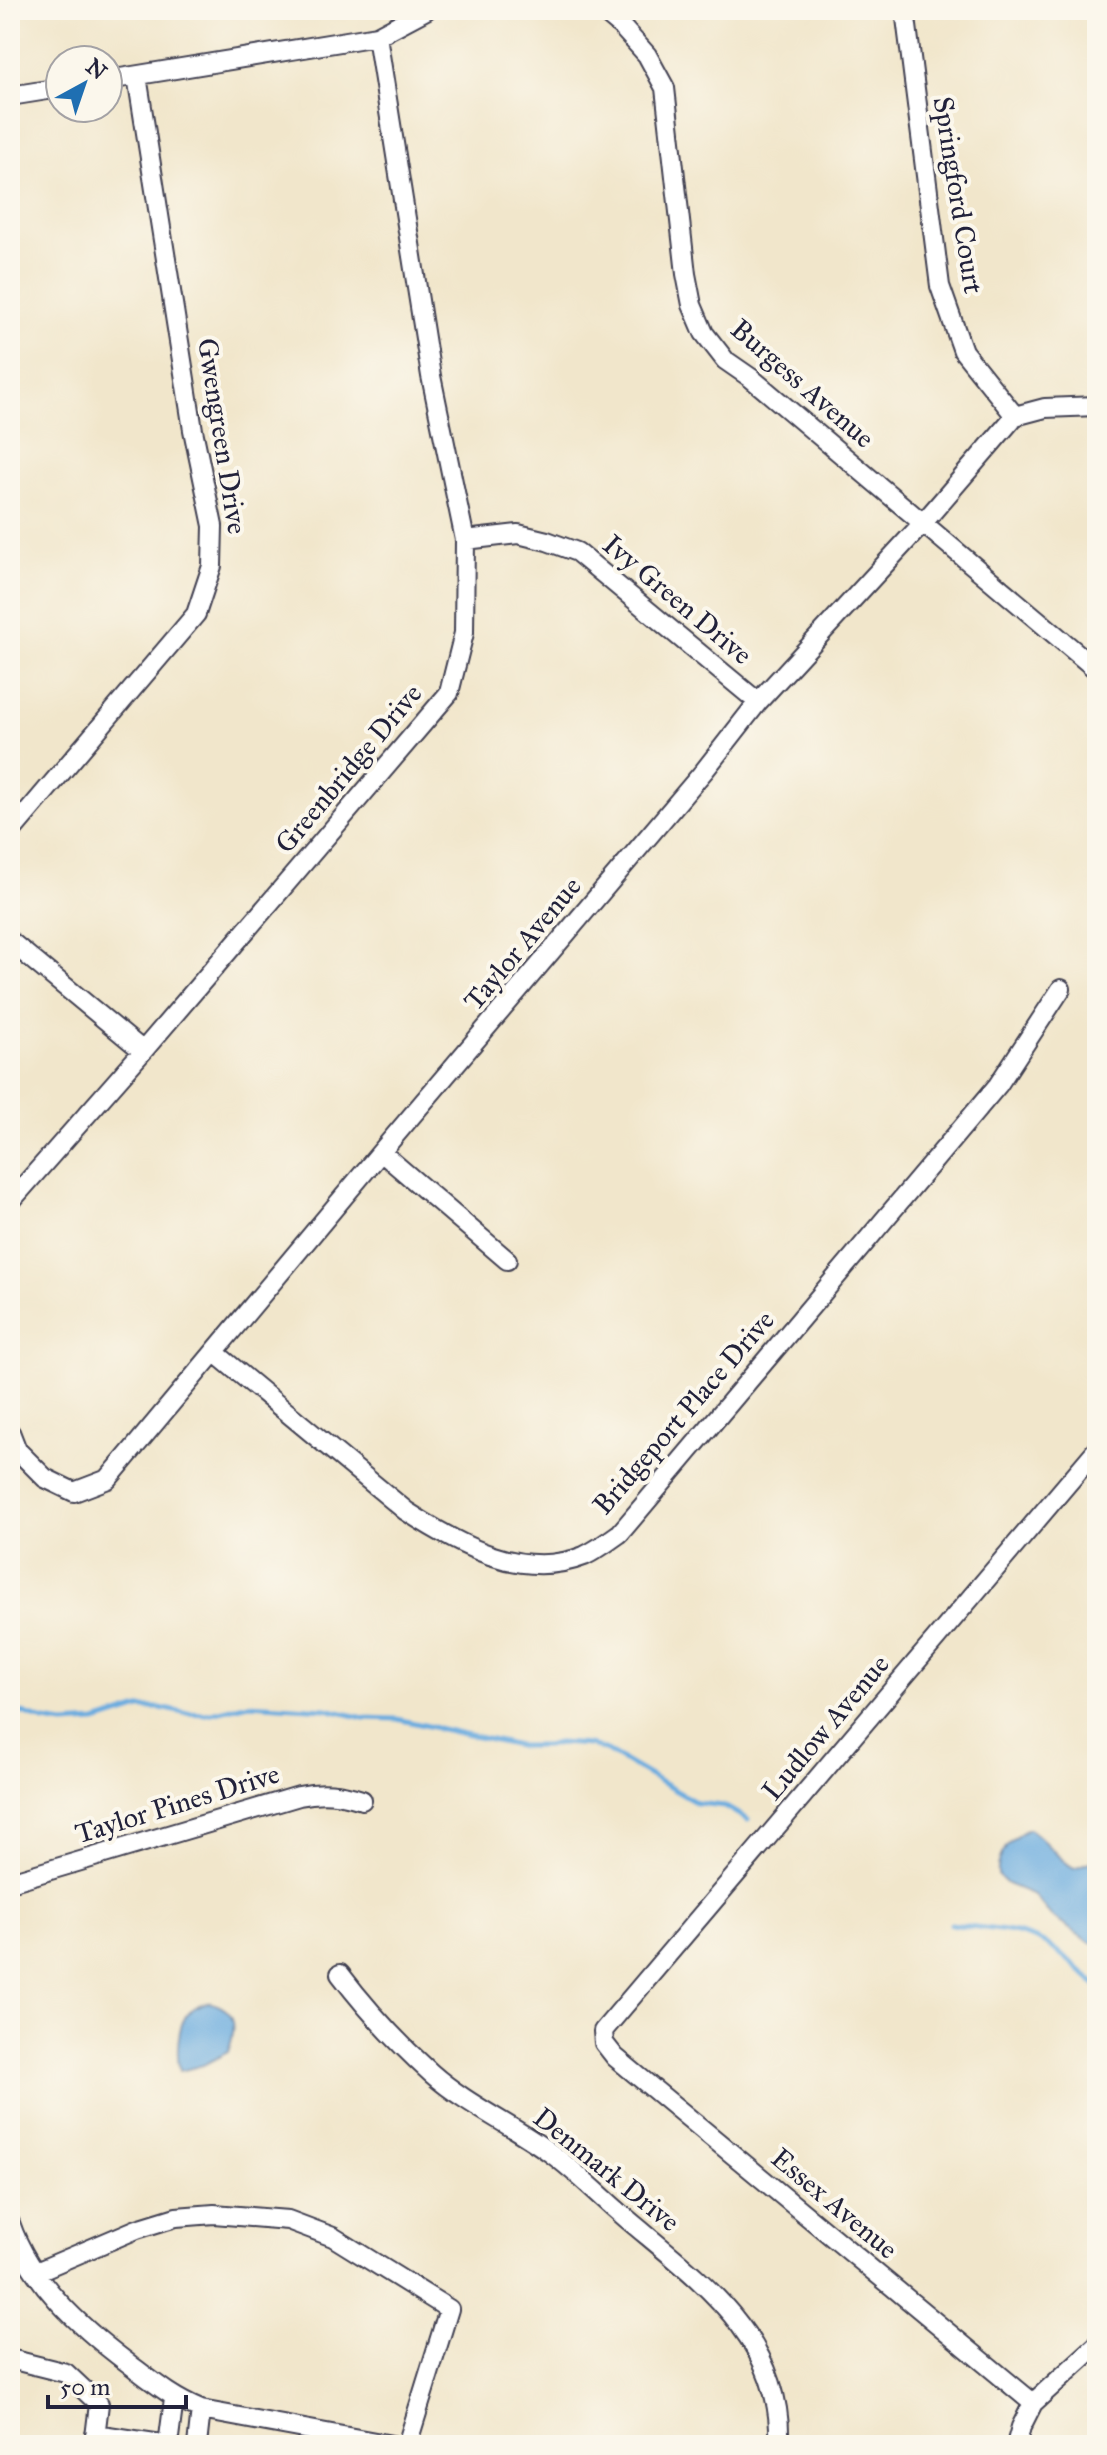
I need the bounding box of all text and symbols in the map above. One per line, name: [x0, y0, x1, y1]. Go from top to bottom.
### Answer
north arrow: [44, 44, 124, 124]
text: N: [81, 53, 113, 86]
street label: Springford Court: [926, 94, 991, 296]
street label: Burgess Avenue: [724, 311, 882, 455]
street label: Gwengreen Drive: [190, 336, 255, 537]
street label: Ivy Green Drive: [596, 527, 759, 672]
street label: Greenbridge Drive: [267, 677, 429, 860]
street label: Taylor Avenue: [456, 869, 589, 1017]
street label: Bridgeport Place Drive: [585, 1303, 782, 1522]
street label: Ludlow Avenue: [754, 1647, 897, 1807]
street label: Taylor Pines Drive: [71, 1756, 283, 1851]
street label: Denmark Drive: [526, 2100, 687, 2239]
street label: Essex Avenue: [764, 2140, 905, 2266]
scale bar: [48, 2359, 186, 2409]
text: 50 m: [60, 2372, 110, 2402]

